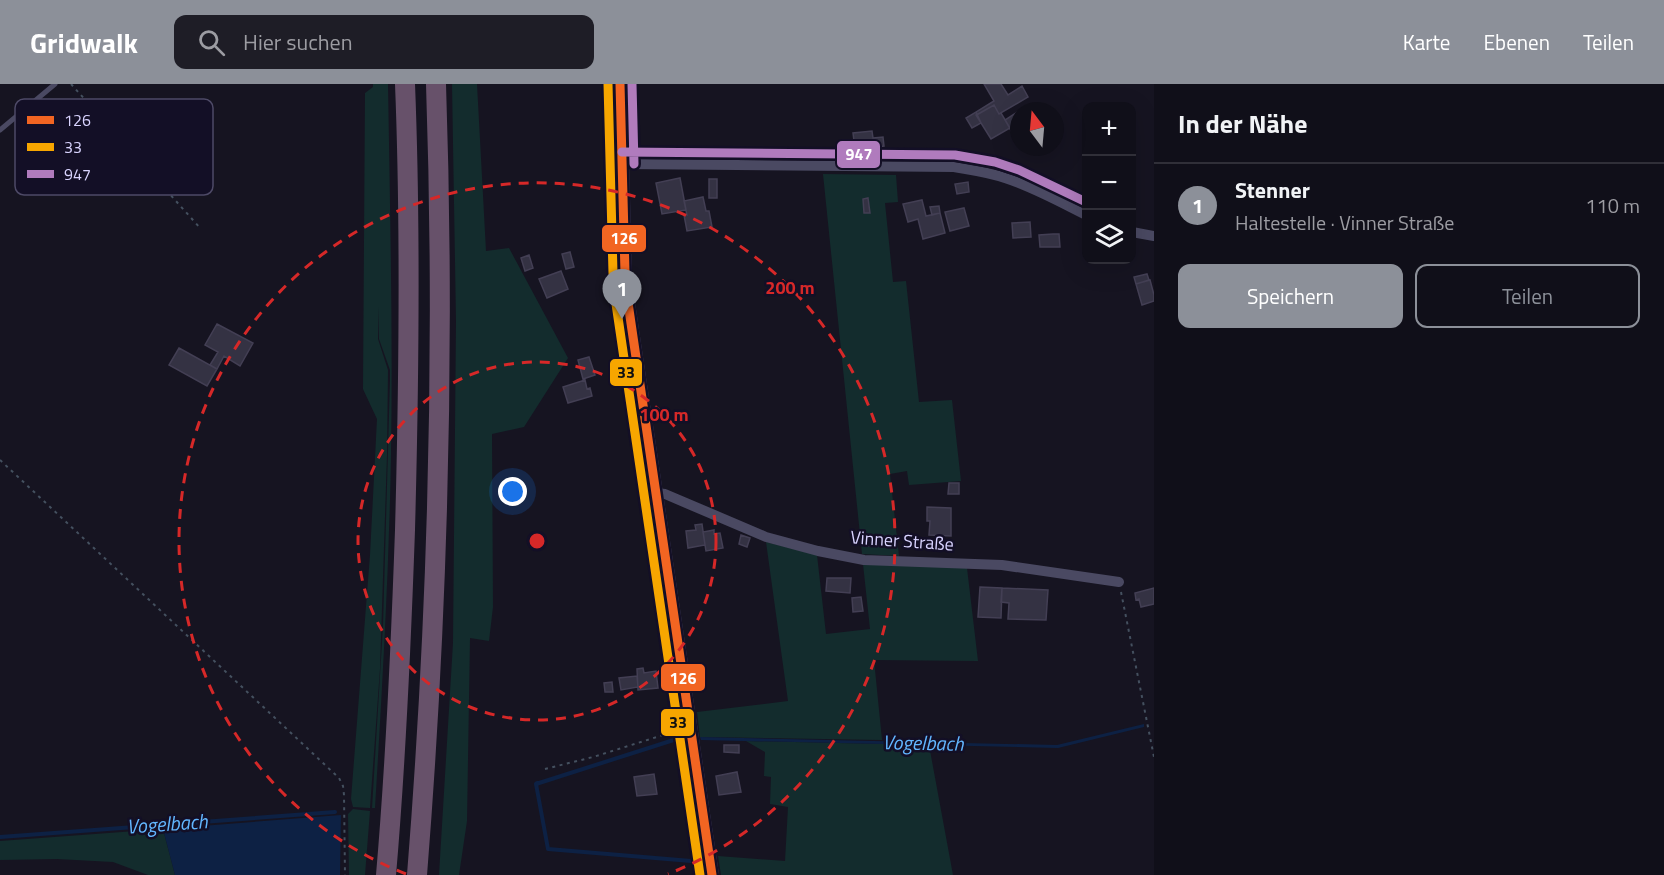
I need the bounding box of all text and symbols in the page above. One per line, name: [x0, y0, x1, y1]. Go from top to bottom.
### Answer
search box: [174, 15, 594, 69]
text: Gridwalk: [30, 21, 138, 64]
text: Hier suchen: [243, 25, 353, 59]
icon: search: [195, 26, 228, 59]
text: Karte: [1403, 26, 1450, 58]
text: Ebenen: [1483, 26, 1550, 58]
text: Teilen: [1583, 26, 1634, 58]
legend: [15, 99, 213, 195]
north arrow: [1010, 102, 1064, 156]
map controls: [1082, 102, 1136, 264]
button: +: [1082, 102, 1136, 156]
text: In der Nähe: [1178, 104, 1307, 143]
text: 126: [64, 108, 91, 132]
text: 33: [64, 135, 82, 159]
line badge: 947: [836, 140, 881, 169]
text: 947: [846, 142, 872, 166]
button: −: [1082, 156, 1136, 210]
text: 947: [64, 162, 91, 186]
text: Stenner: [1235, 173, 1310, 207]
text: 1: [1192, 190, 1203, 221]
text: 110 m: [1585, 190, 1640, 221]
text: Haltestelle · Vinner Straße: [1235, 207, 1454, 238]
button: layers: [1082, 210, 1136, 264]
line badge: 126: [601, 224, 647, 253]
text: 126: [611, 226, 637, 250]
button: Speichern: [1178, 264, 1403, 328]
button: Teilen: [1415, 264, 1640, 328]
pin: 1: [602, 270, 642, 319]
text: 200 m: [765, 274, 815, 301]
line badge: 33: [609, 358, 643, 387]
text: 33: [617, 360, 635, 384]
text: 100 m: [639, 401, 689, 428]
your location: [498, 477, 527, 506]
street label: Vinner Straße: [849, 523, 955, 558]
centre of rings: [527, 531, 547, 551]
line badge: 126: [660, 663, 706, 692]
text: 126: [670, 666, 696, 690]
line badge: 33: [660, 708, 695, 737]
text: 33: [669, 710, 687, 734]
water label: Vogelbach: [882, 726, 965, 759]
water label: Vogelbach: [125, 805, 210, 842]

